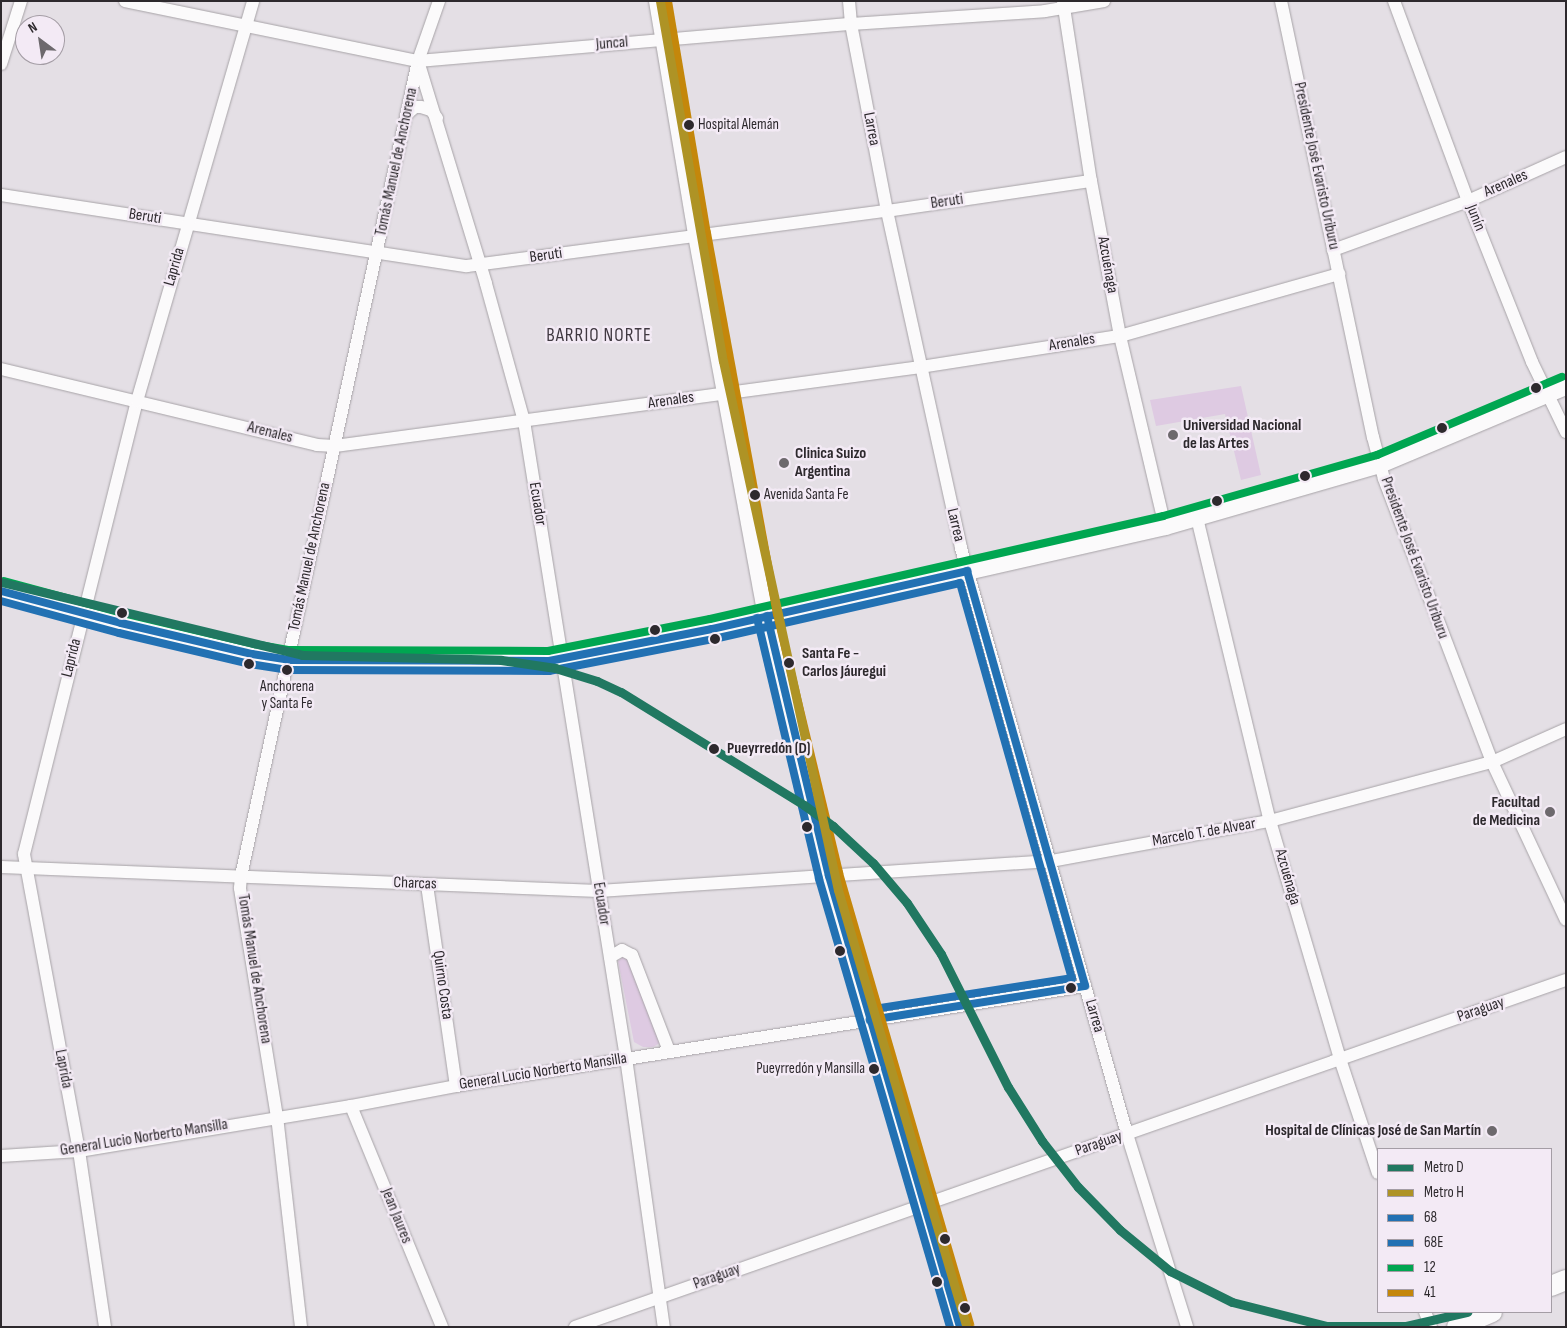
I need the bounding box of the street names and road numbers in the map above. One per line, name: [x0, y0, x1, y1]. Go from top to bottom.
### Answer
street label: Juncal: [595, 33, 629, 55]
street label: Presidente José Evaristo Uriburu: [1289, 81, 1343, 251]
street label: Tomás Manuel de Anchorena: [372, 86, 422, 238]
street label: Larrea: [858, 111, 884, 147]
street label: Arenales: [1481, 166, 1531, 202]
street label: Beruti: [929, 190, 965, 214]
street label: Junín: [1461, 202, 1489, 234]
street label: Beruti: [127, 205, 163, 229]
street label: Azcuénaga: [1093, 235, 1121, 295]
street label: Beruti: [528, 244, 564, 268]
street label: Laprida: [160, 246, 190, 288]
street label: Arenales: [1048, 330, 1096, 356]
street label: Arenales: [647, 388, 695, 414]
street label: Arenales: [245, 418, 295, 448]
street label: Presidente José Evaristo Uriburu: [1376, 475, 1452, 641]
street label: Tomás Manuel de Anchorena: [285, 481, 335, 633]
street label: Ecuador: [524, 481, 550, 527]
street label: Larrea: [942, 506, 968, 544]
street label: Laprida: [58, 637, 86, 679]
street label: Marcelo T. de Alvear: [1151, 814, 1257, 852]
street label: Azcuénaga: [1270, 847, 1304, 907]
street label: Charcas: [393, 874, 437, 894]
street label: Ecuador: [588, 881, 614, 927]
street label: Tomás Manuel de Anchorena: [233, 893, 275, 1045]
street label: Quirno Costa: [428, 949, 456, 1021]
street label: Paraguay: [1455, 993, 1507, 1027]
street label: Larrea: [1080, 997, 1108, 1035]
street label: Laprida: [50, 1048, 76, 1090]
street label: General Lucio Norberto Mansilla: [458, 1049, 628, 1095]
street label: General Lucio Norberto Mansilla: [59, 1115, 229, 1161]
street label: Paraguay: [1073, 1127, 1125, 1161]
street label: Jean Jaures: [376, 1186, 416, 1246]
street label: Paraguay: [691, 1260, 743, 1294]

